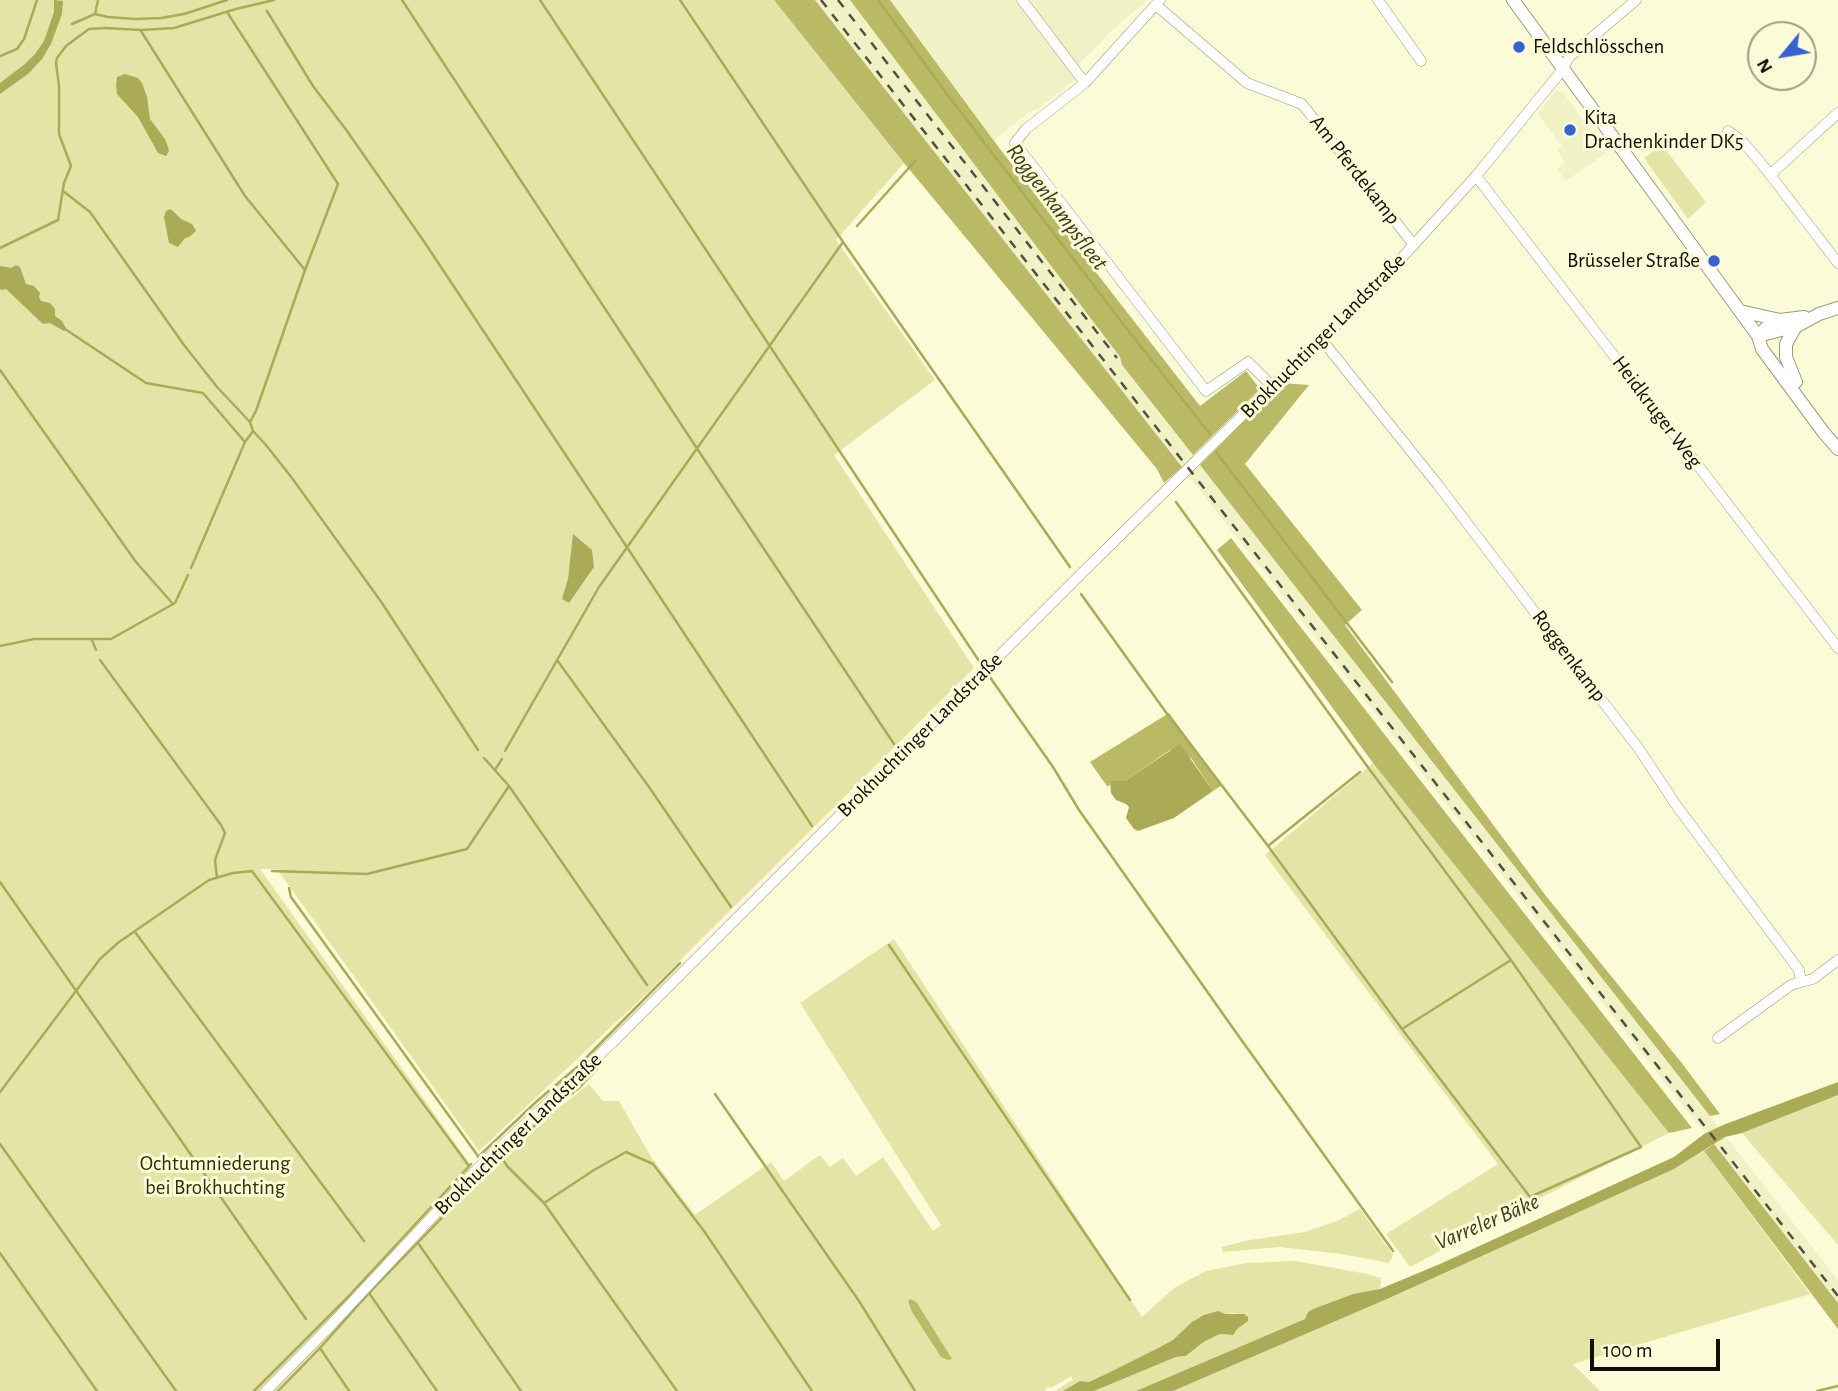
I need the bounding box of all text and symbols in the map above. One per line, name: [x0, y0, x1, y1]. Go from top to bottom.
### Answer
north arrow: [1747, 21, 1817, 91]
place label: Feldschlösschen: [1533, 34, 1664, 60]
marker: Feldschlösschen: [1511, 39, 1527, 55]
text: N: [1754, 55, 1777, 76]
place label: Kita Drachenkinder DK5: [1584, 105, 1743, 155]
street label: Am Pferdekamp: [1304, 110, 1406, 230]
marker: Kita Drachenkinder DK5: [1562, 122, 1578, 138]
water label: Roggenkampsfleet: [1000, 138, 1114, 276]
street label: Brokhuchtinger Landstraße: [1235, 248, 1411, 424]
place label: Brüsseler Straße: [1567, 248, 1700, 274]
marker: Brüsseler Straße: [1706, 253, 1722, 269]
street label: Heidkruger Weg: [1607, 351, 1707, 473]
street label: Roggenkamp: [1526, 605, 1612, 707]
street label: Brokhuchtinger Landstraße: [832, 647, 1008, 823]
street label: Brokhuchtinger Landstraße: [429, 1047, 607, 1221]
park label: Ochtumniederung bei Brokhuchting: [140, 1151, 290, 1201]
water label: Varreler Bäke: [1431, 1188, 1543, 1256]
scale bar: [1593, 1324, 1722, 1368]
text: 100 m: [1603, 1340, 1653, 1361]

